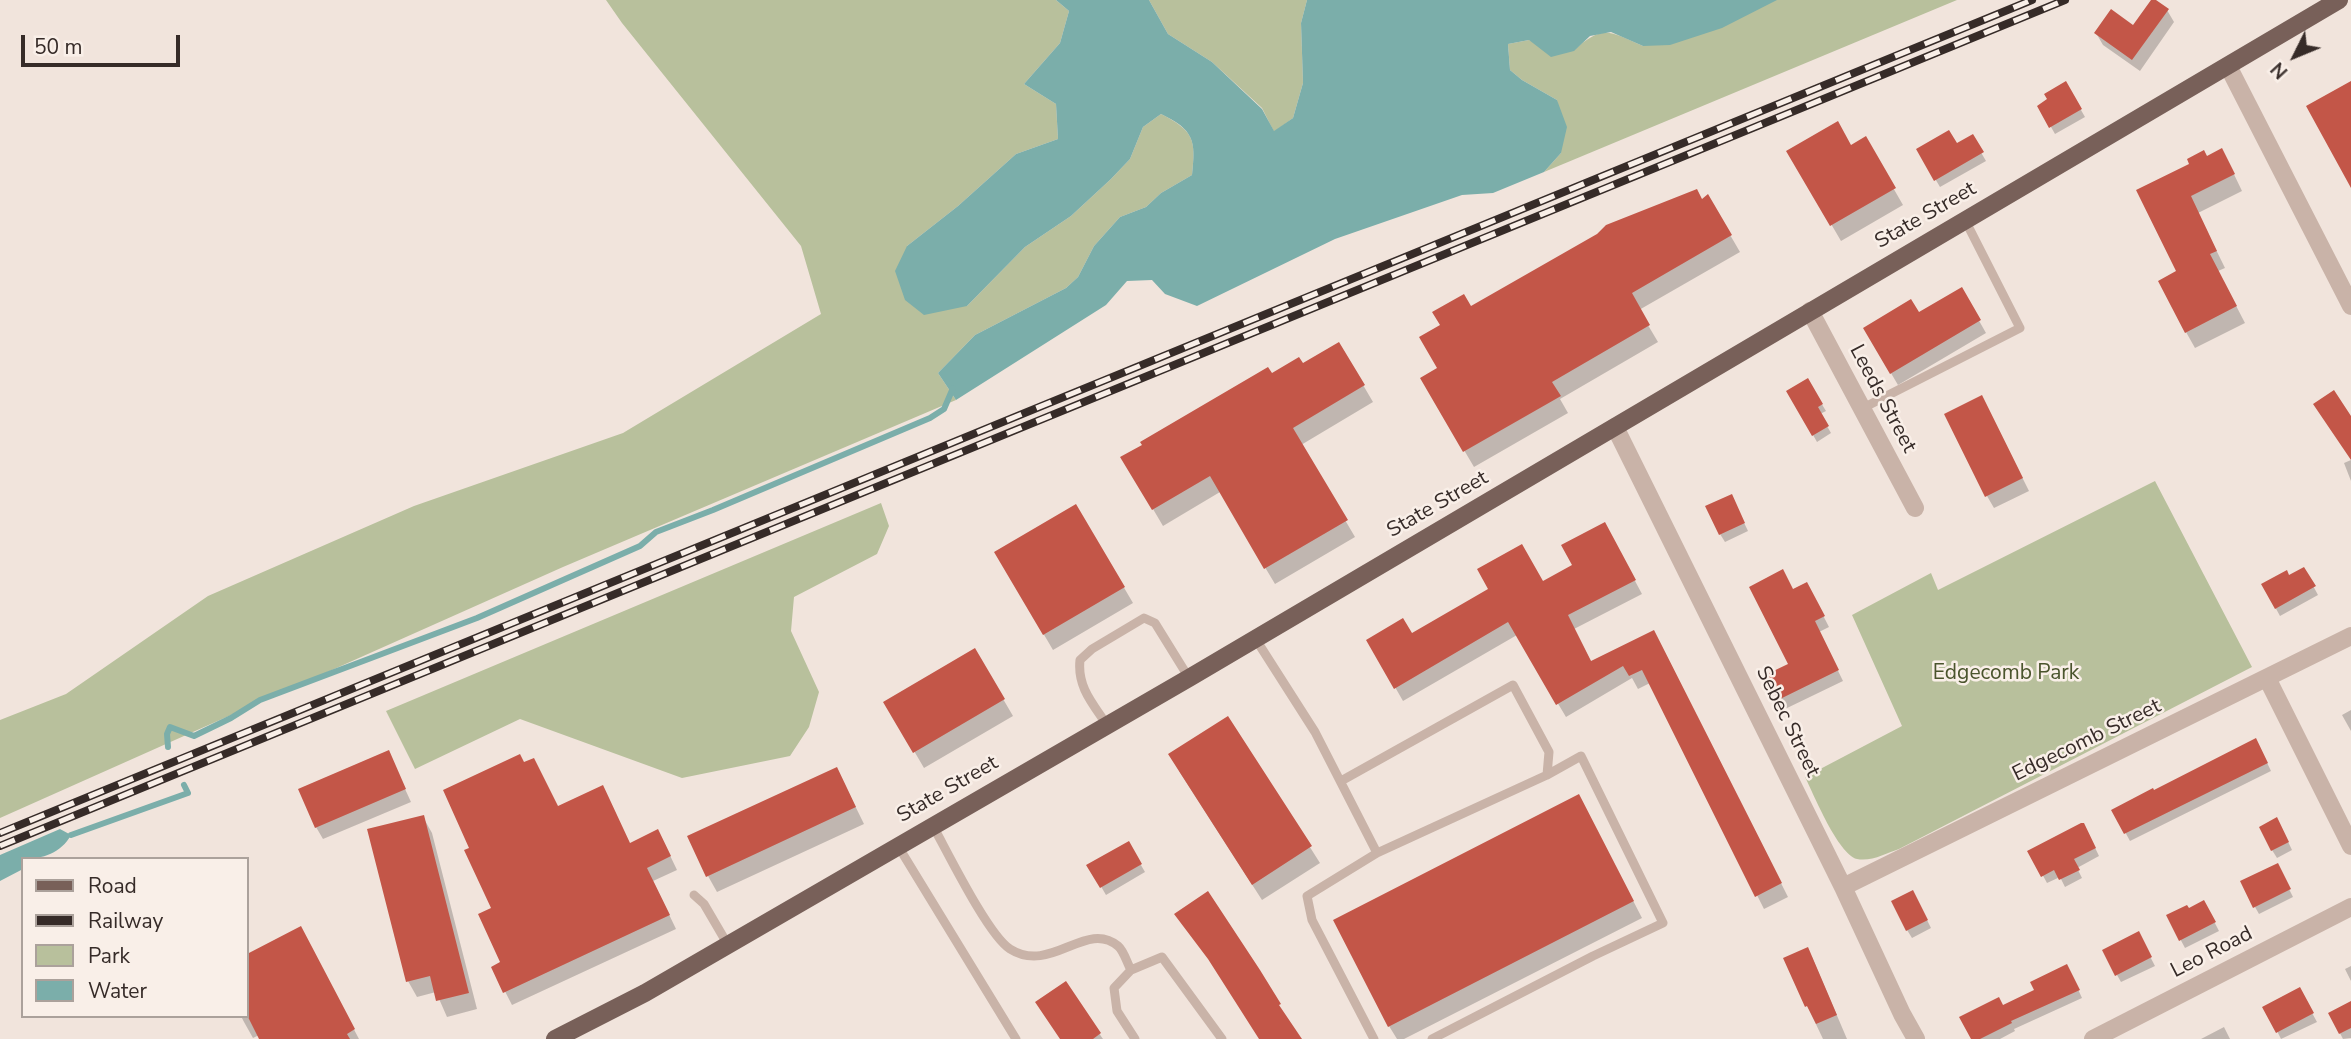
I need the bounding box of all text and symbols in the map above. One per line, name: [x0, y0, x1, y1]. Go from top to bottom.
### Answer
scale bar: [24, 21, 184, 65]
north arrow: [2260, 21, 2330, 91]
text: 50 m: [34, 33, 83, 61]
text: N: [2265, 56, 2294, 84]
street label: State Street: [1871, 177, 1981, 255]
street label: Leeds Street: [1843, 341, 1921, 457]
street label: State Street: [1383, 466, 1493, 544]
park label: Edgecomb Park: [1933, 661, 2079, 687]
street label: Sebec Street: [1749, 663, 1825, 781]
street label: Edgecomb Street: [2009, 694, 2165, 788]
street label: State Street: [893, 751, 1003, 829]
legend: [21, 857, 248, 1018]
text: Road: [88, 872, 137, 900]
text: Railway: [88, 907, 163, 935]
street label: Leo Road: [2167, 922, 2257, 984]
text: Park: [88, 942, 130, 970]
text: Water: [88, 977, 147, 1005]

